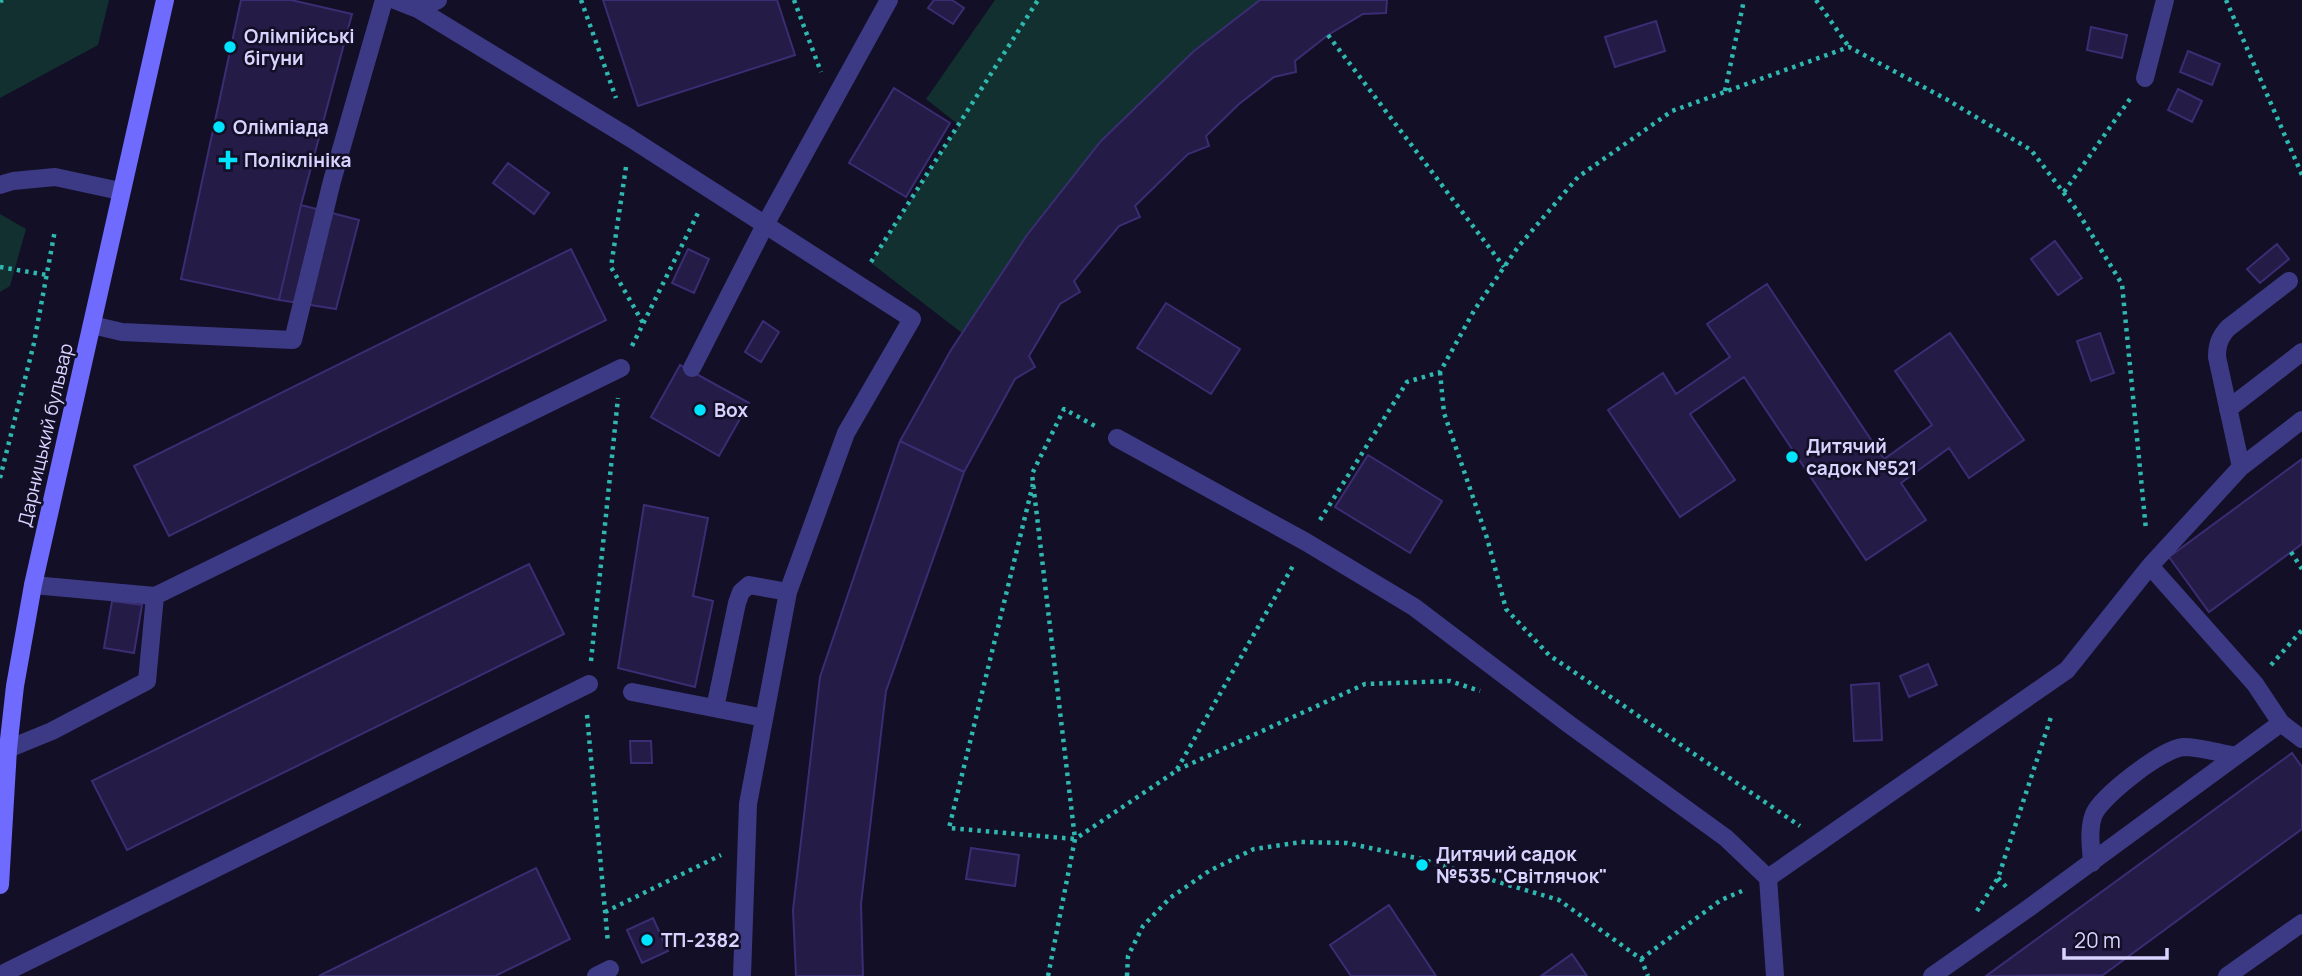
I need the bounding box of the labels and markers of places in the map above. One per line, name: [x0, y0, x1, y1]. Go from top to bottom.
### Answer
place label: Олімпійські бігуни: [244, 23, 355, 71]
marker: Олімпійські бігуни: [222, 39, 238, 55]
place label: Олімпіада: [233, 114, 329, 140]
marker: Олімпіада: [211, 119, 227, 135]
place label: Поліклініка: [244, 147, 352, 173]
marker: Поліклініка: [218, 150, 238, 170]
place label: Box: [714, 397, 748, 423]
marker: Box: [692, 402, 708, 418]
place label: Дитячий садок №521: [1806, 433, 1917, 481]
marker: Дитячий садок №521: [1784, 449, 1800, 465]
place label: Дитячий садок №535 "Світлячок": [1436, 841, 1608, 889]
marker: Дитячий садок №535 "Світлячок": [1414, 857, 1430, 873]
place label: ТП-2382: [661, 927, 740, 953]
marker: ТП-2382: [639, 932, 655, 948]

